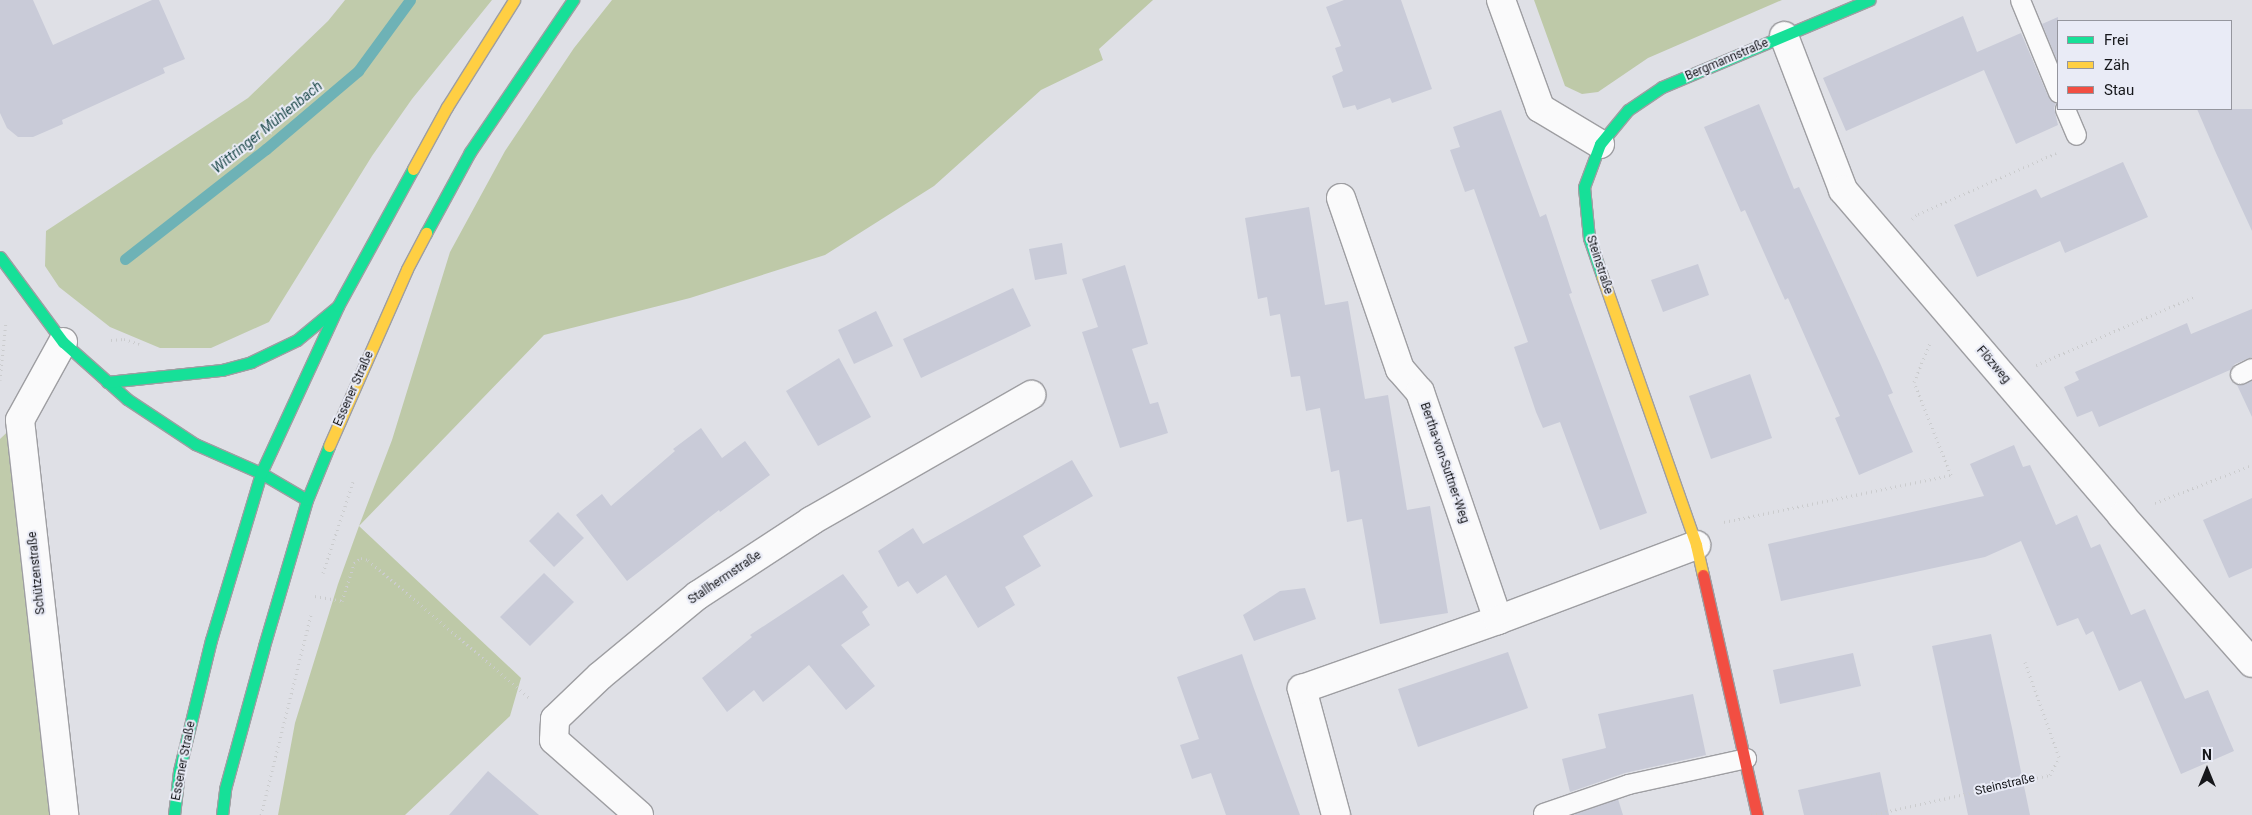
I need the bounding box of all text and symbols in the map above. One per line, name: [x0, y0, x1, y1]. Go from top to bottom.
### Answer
legend: [2057, 20, 2232, 110]
text: Frei: [2104, 31, 2129, 49]
street label: Bergmannstraße: [1683, 36, 1771, 84]
text: Zäh: [2104, 56, 2129, 74]
water label: Wittringer Mühlenbach: [209, 77, 325, 177]
text: Stau: [2104, 81, 2134, 99]
street label: Steinstraße: [1583, 234, 1615, 296]
street label: Flözweg: [1973, 344, 2013, 386]
street label: Essener Straße: [331, 349, 377, 429]
street label: Bertha-von-Suttner-Weg: [1417, 401, 1471, 525]
street label: Schützenstraße: [25, 531, 49, 615]
street label: Stallhermstraße: [686, 548, 764, 608]
street label: Essener Straße: [169, 720, 199, 802]
north arrow: [2182, 745, 2232, 795]
text: N: [2202, 747, 2212, 763]
street label: Steinstraße: [1974, 771, 2036, 799]

